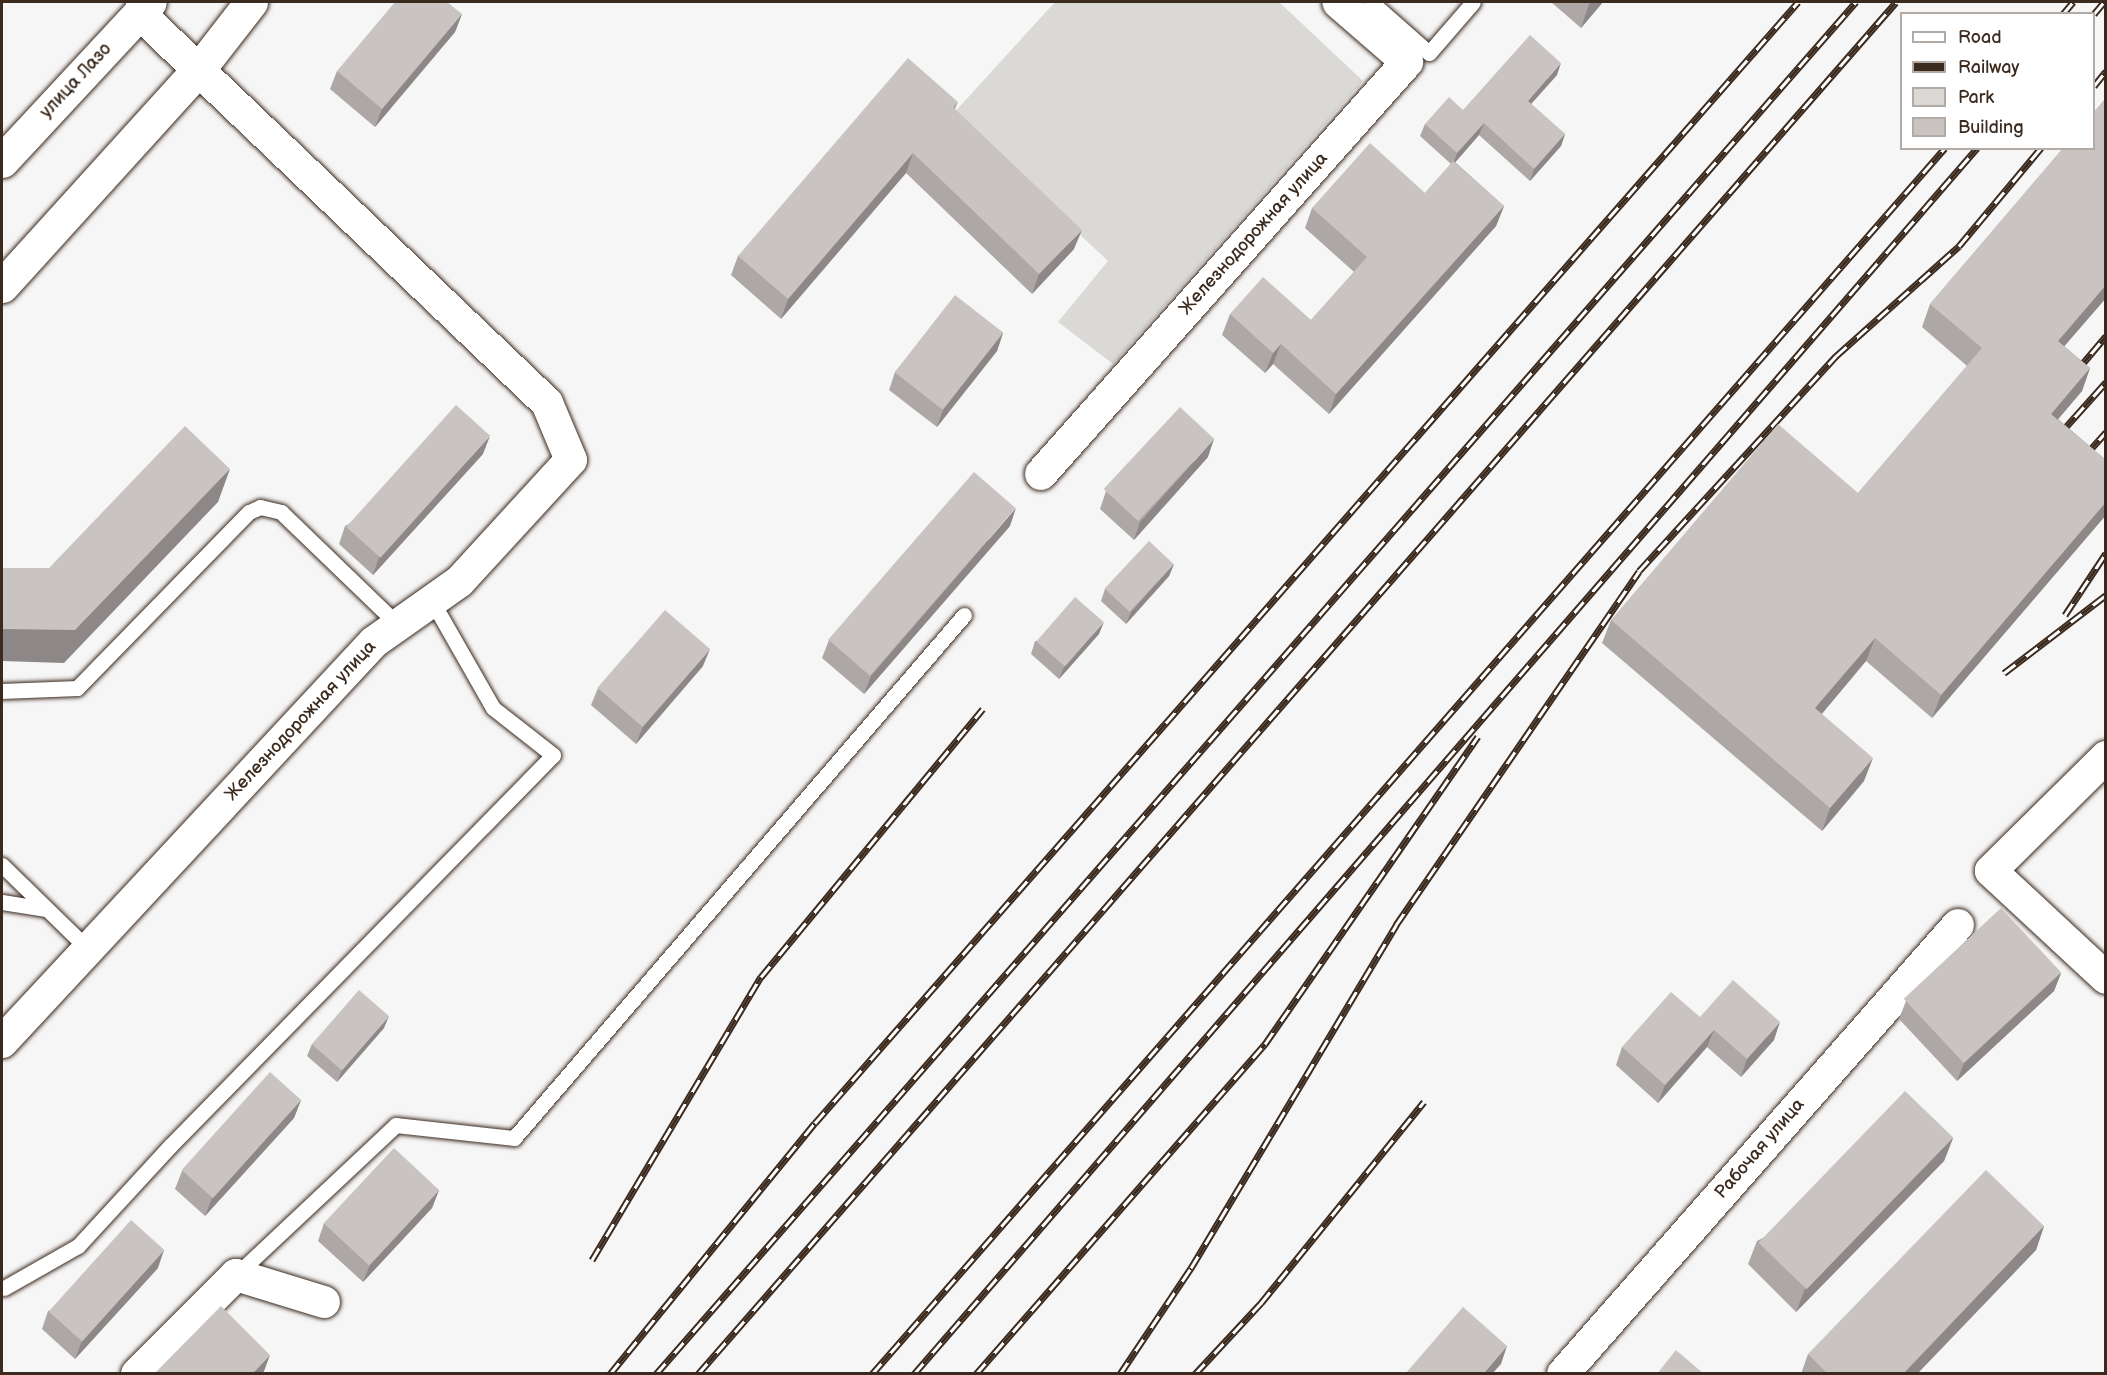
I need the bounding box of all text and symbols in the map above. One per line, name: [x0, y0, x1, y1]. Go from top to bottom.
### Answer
legend: [1900, 12, 2095, 150]
text: Road: [1958, 27, 2002, 48]
street label: улица Лазо: [36, 39, 116, 123]
text: Railway: [1958, 57, 2020, 78]
text: Park: [1958, 87, 1994, 108]
text: Building: [1958, 117, 2024, 138]
street label: Железнодорожная улица: [1175, 148, 1333, 320]
street label: Железнодорожная улица: [221, 636, 381, 806]
street label: Рабочая улица: [1711, 1094, 1809, 1204]

